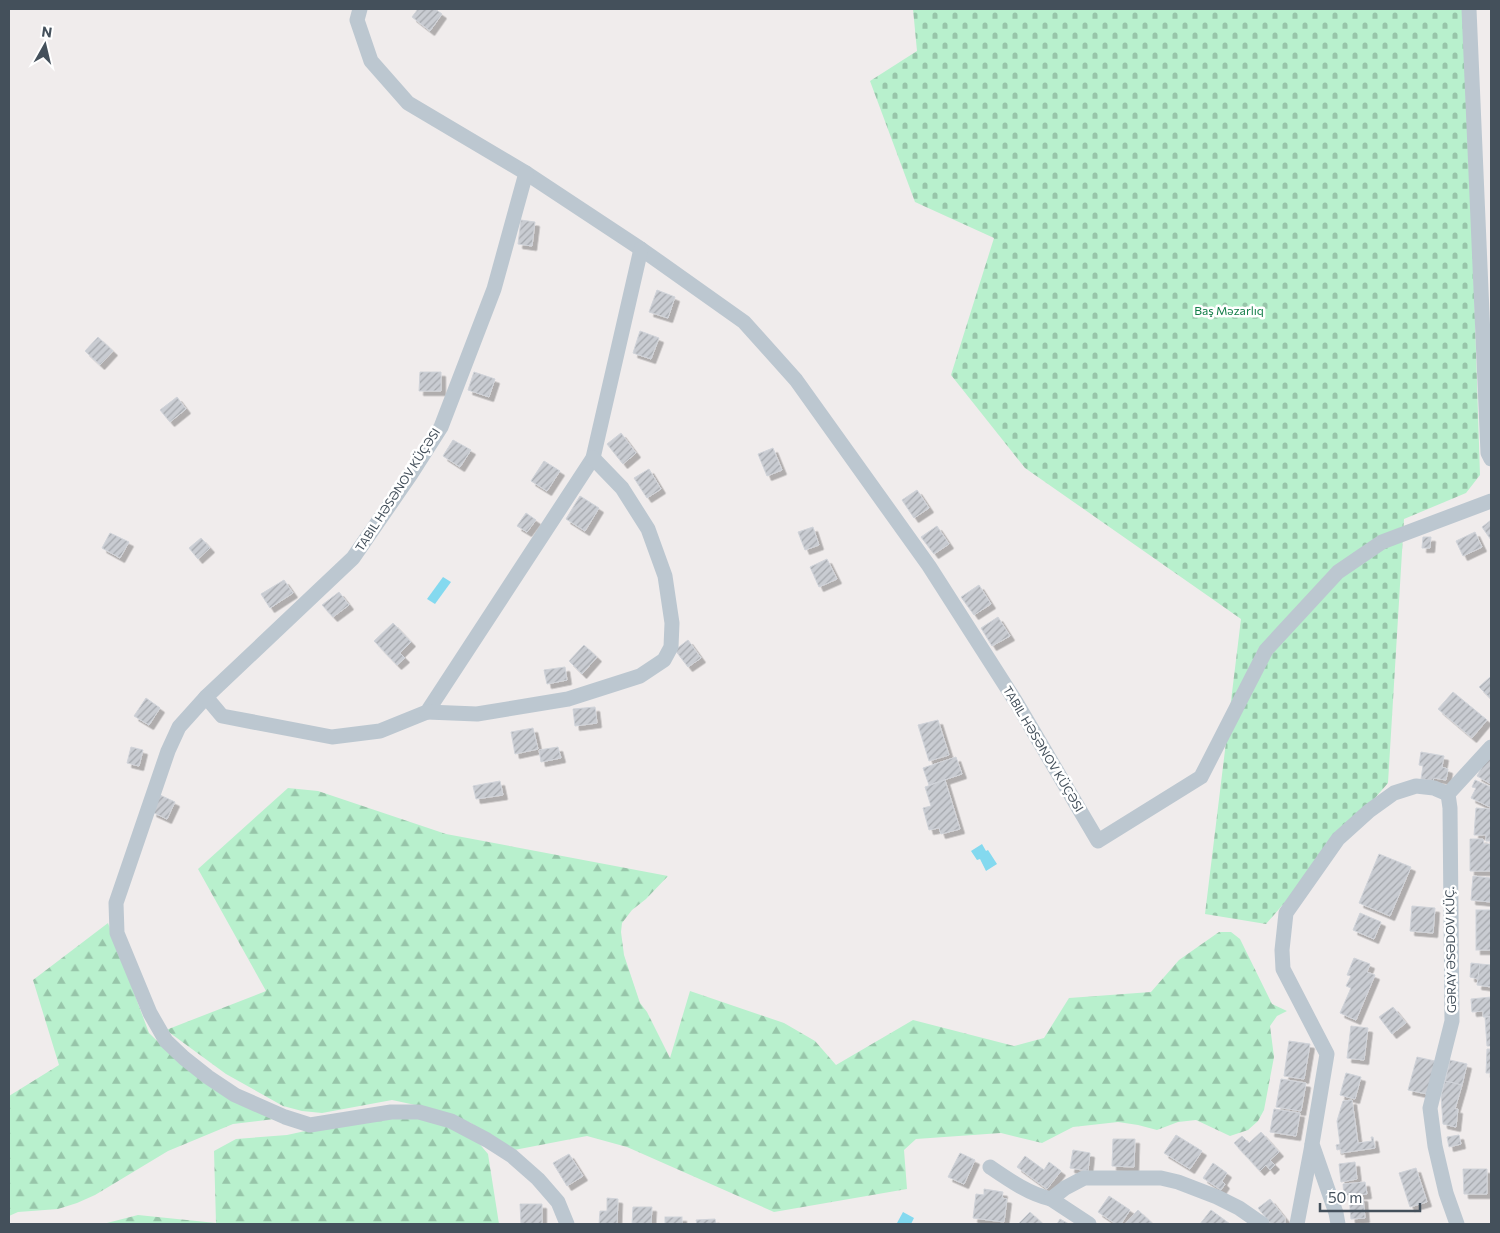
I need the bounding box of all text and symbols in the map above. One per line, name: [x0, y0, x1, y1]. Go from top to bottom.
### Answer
north arrow: [20, 20, 70, 70]
text: N: [40, 22, 53, 41]
park label: Baş Məzarlıq: [1194, 303, 1264, 317]
street label: TABIL HƏSƏNOV KÜÇƏSI: [352, 425, 442, 554]
street label: TABIL HƏSƏNOV KÜÇƏSI: [1001, 683, 1087, 814]
street label: GƏRAY ƏSƏDOV KÜÇ.: [1442, 887, 1458, 1013]
scale bar: [1320, 1180, 1420, 1212]
text: 50 m: [1328, 1188, 1362, 1206]

